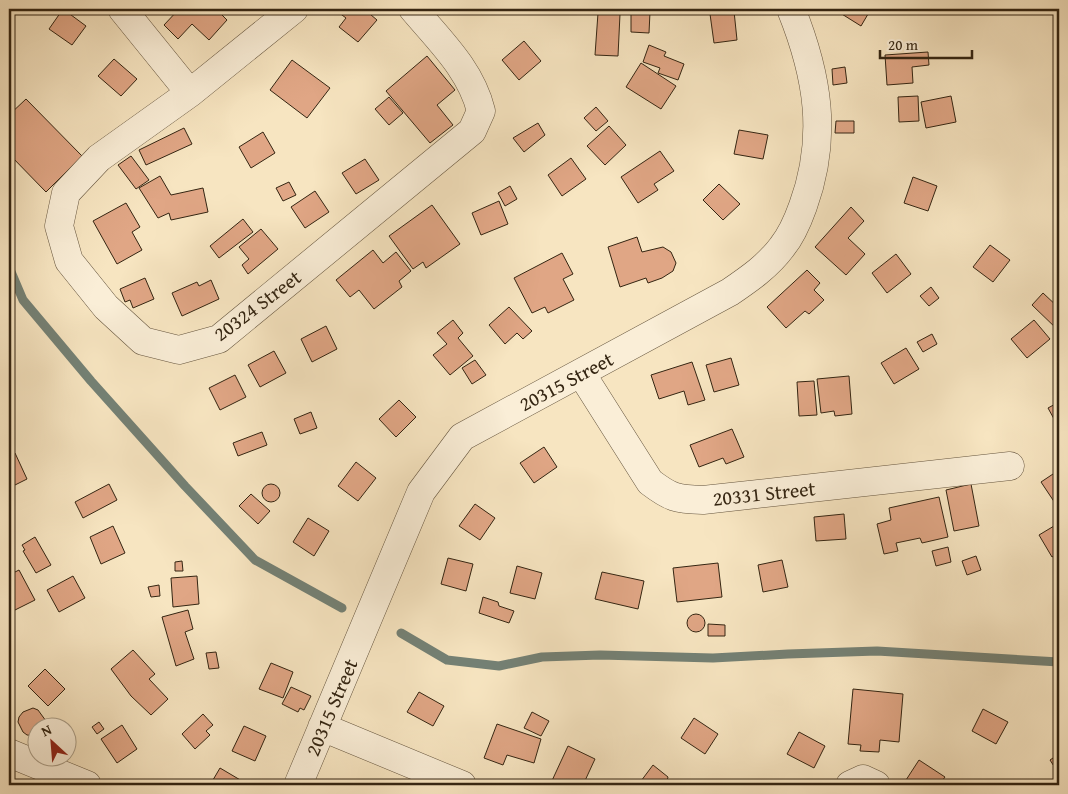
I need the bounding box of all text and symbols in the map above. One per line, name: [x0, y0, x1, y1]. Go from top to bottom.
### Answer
scale bar: [880, 28, 973, 60]
text: 20 m: [888, 34, 919, 55]
street label: 20324 Street: [207, 262, 307, 348]
street label: 20315 Street: [514, 344, 618, 418]
street label: 20331 Street: [711, 473, 817, 513]
street label: 20315 Street: [297, 654, 365, 760]
north arrow: [28, 716, 78, 766]
text: N: [38, 719, 55, 741]

